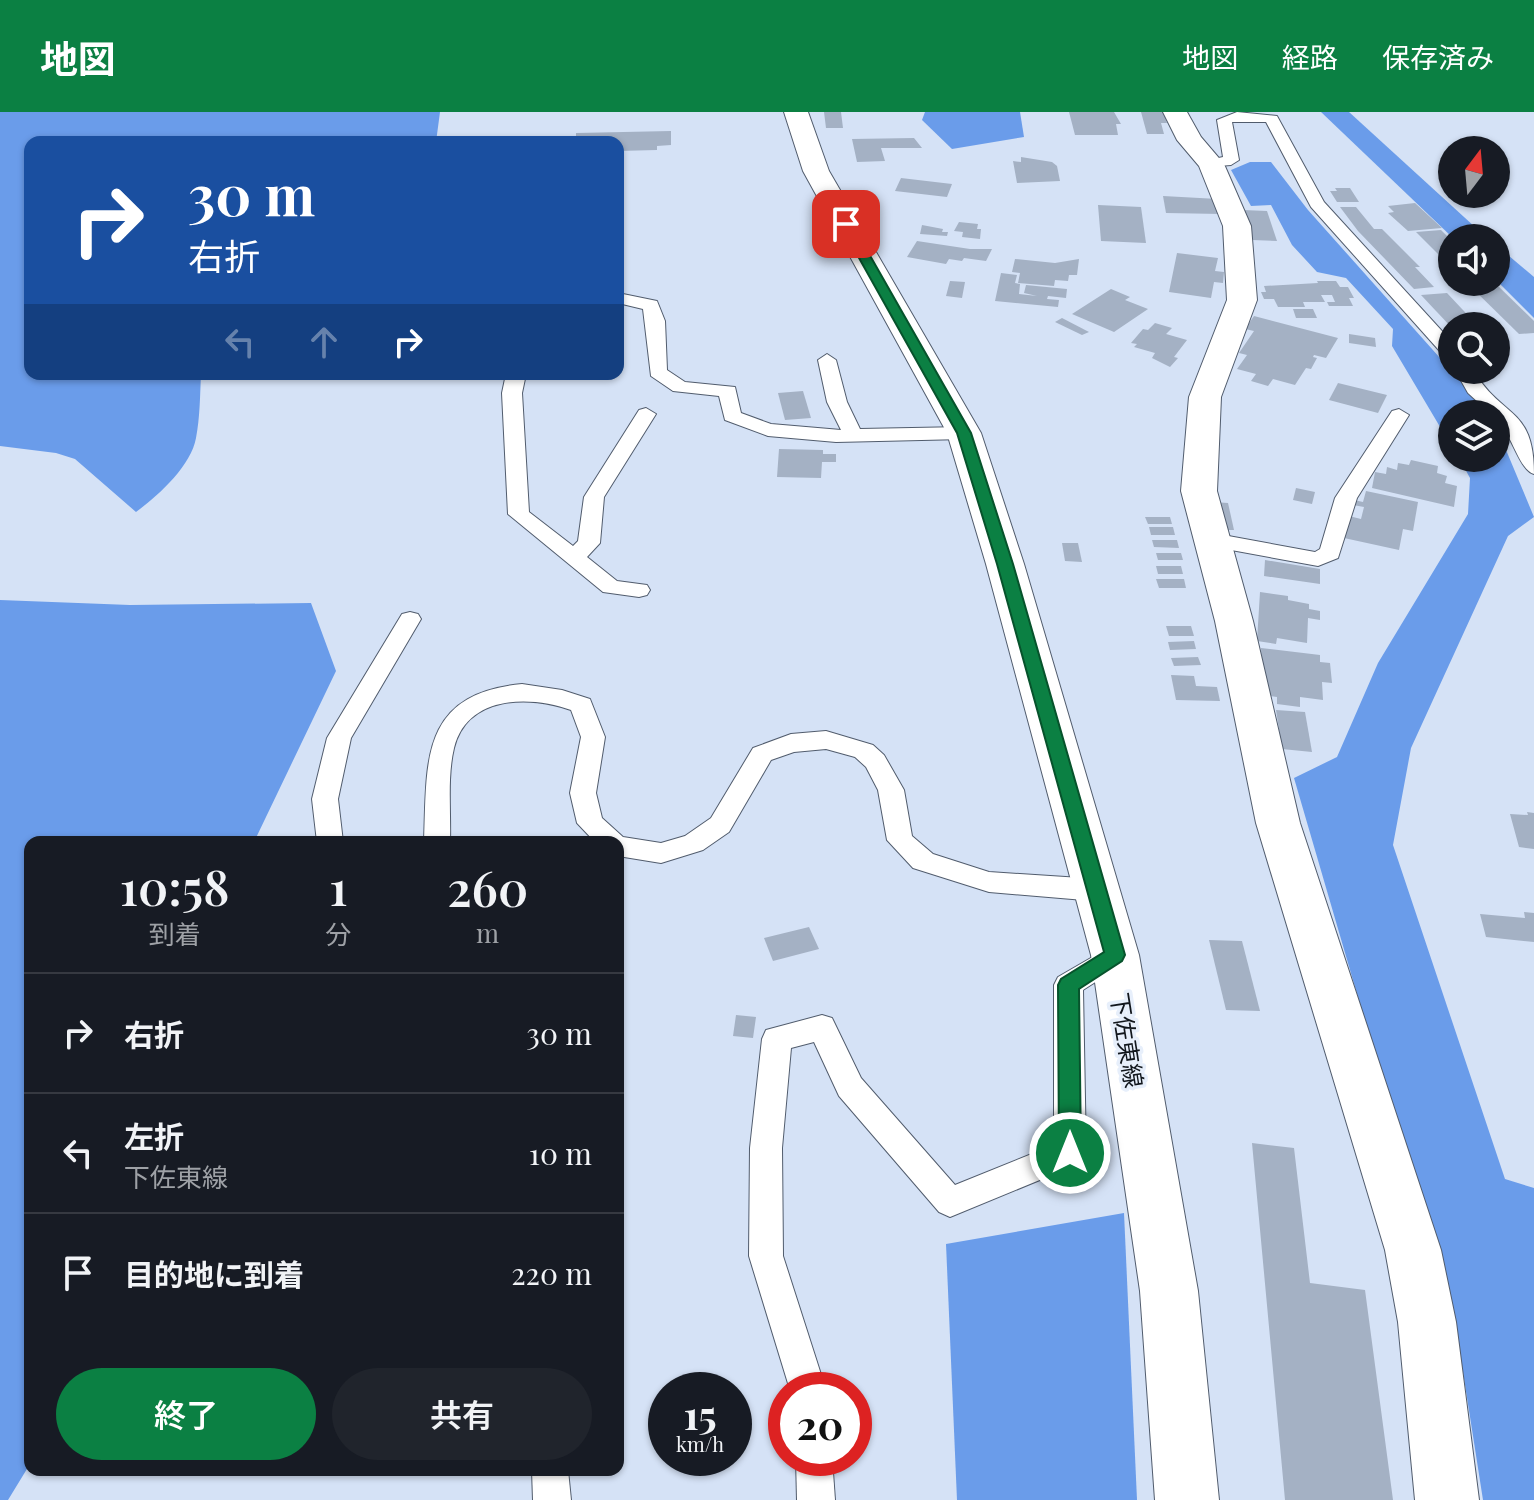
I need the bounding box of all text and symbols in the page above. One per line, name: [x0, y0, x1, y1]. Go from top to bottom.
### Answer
text: 地図: [40, 32, 116, 83]
text: 地図: [1182, 38, 1238, 75]
text: 経路: [1282, 38, 1338, 75]
text: 保存済み: [1382, 38, 1494, 75]
north arrow: [1438, 136, 1510, 208]
map controls: [1438, 136, 1510, 472]
text: 30 m: [188, 156, 315, 231]
icon: right: [56, 168, 160, 272]
pin: [812, 190, 880, 258]
icon: arrive: [824, 202, 868, 246]
button: sound: [1438, 224, 1510, 296]
text: 右折: [188, 231, 260, 279]
button: search: [1438, 312, 1510, 384]
icon: left: [218, 320, 262, 364]
icon: ahead: [302, 320, 346, 364]
icon: right: [386, 320, 430, 364]
button: layers: [1438, 400, 1510, 472]
text: 10:58: [120, 854, 229, 918]
text: 1: [329, 854, 347, 918]
text: 260: [447, 855, 528, 919]
text: m: [476, 915, 499, 950]
text: 到着: [149, 916, 201, 951]
text: 分: [325, 916, 351, 951]
street label: 下佐東線: [1105, 990, 1151, 1090]
icon: right: [56, 1011, 100, 1055]
text: 30 m: [526, 1013, 592, 1053]
text: 右折: [124, 1014, 184, 1054]
position arrow: [1028, 1111, 1112, 1195]
text: 左折: [124, 1116, 184, 1156]
icon: left: [56, 1131, 100, 1175]
text: 10 m: [529, 1133, 592, 1173]
text: 下佐東線: [124, 1159, 228, 1194]
icon: arrive: [56, 1251, 100, 1295]
text: 220 m: [511, 1253, 592, 1293]
text: 目的地に到着: [124, 1254, 304, 1294]
button: 終了: [56, 1368, 316, 1460]
button: 共有: [332, 1368, 592, 1460]
speed limit sign: 20: [768, 1372, 872, 1476]
text: 15: [683, 1387, 717, 1440]
text: km/h: [676, 1430, 724, 1457]

